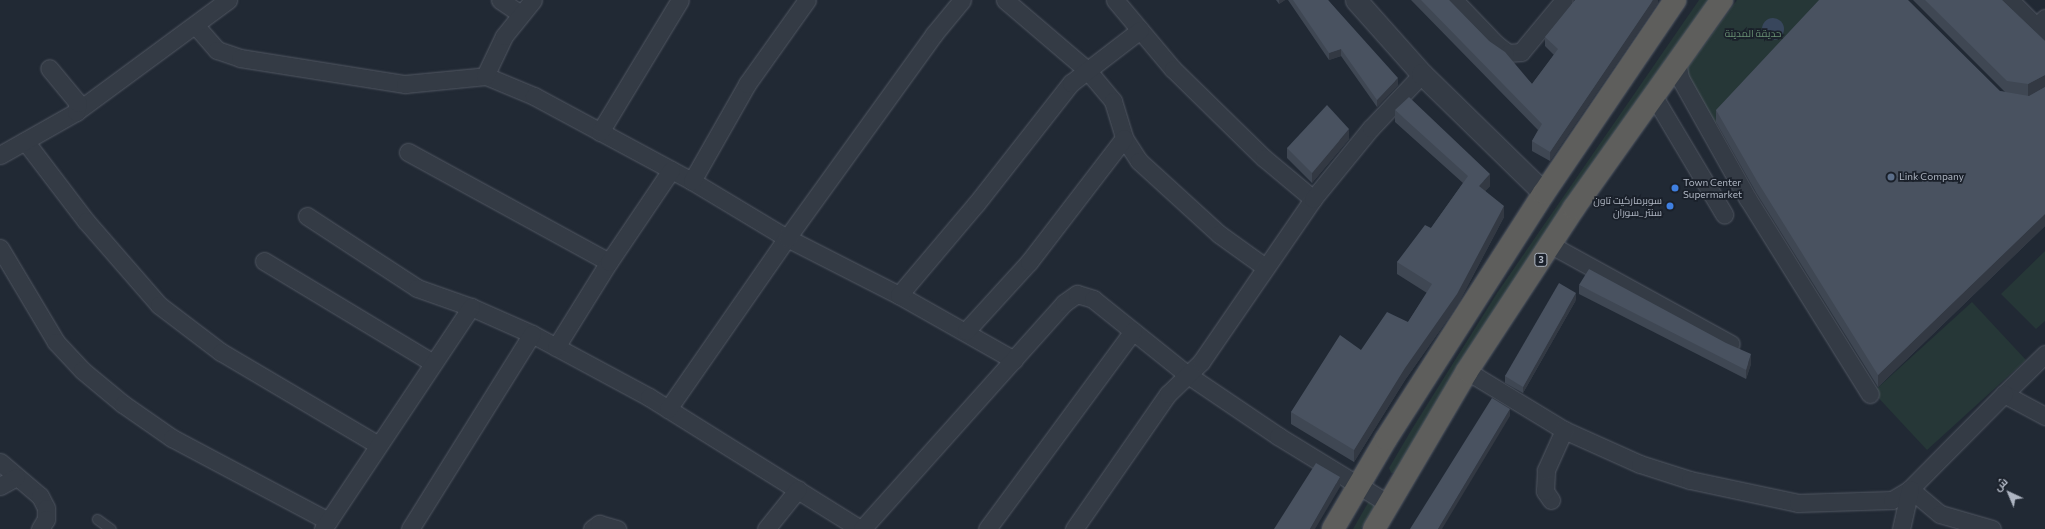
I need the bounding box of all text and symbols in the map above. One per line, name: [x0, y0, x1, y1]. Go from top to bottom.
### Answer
park label: حديقة المدينة: [1725, 28, 1781, 40]
place label: Link Company: [1899, 171, 1964, 183]
marker: Link Company: [1886, 172, 1896, 182]
place label: Town Center Supermarket: [1683, 176, 1742, 200]
marker: Town Center Supermarket: [1670, 183, 1680, 193]
place label: سوبرماركيت تاون سنتر _سوران: [1593, 194, 1662, 218]
marker: سوبرماركيت تاون سنتر _سوران: [1665, 201, 1675, 211]
road number: 3: [1534, 253, 1548, 267]
north arrow: [1989, 473, 2029, 513]
text: ش: [1991, 474, 2010, 494]

